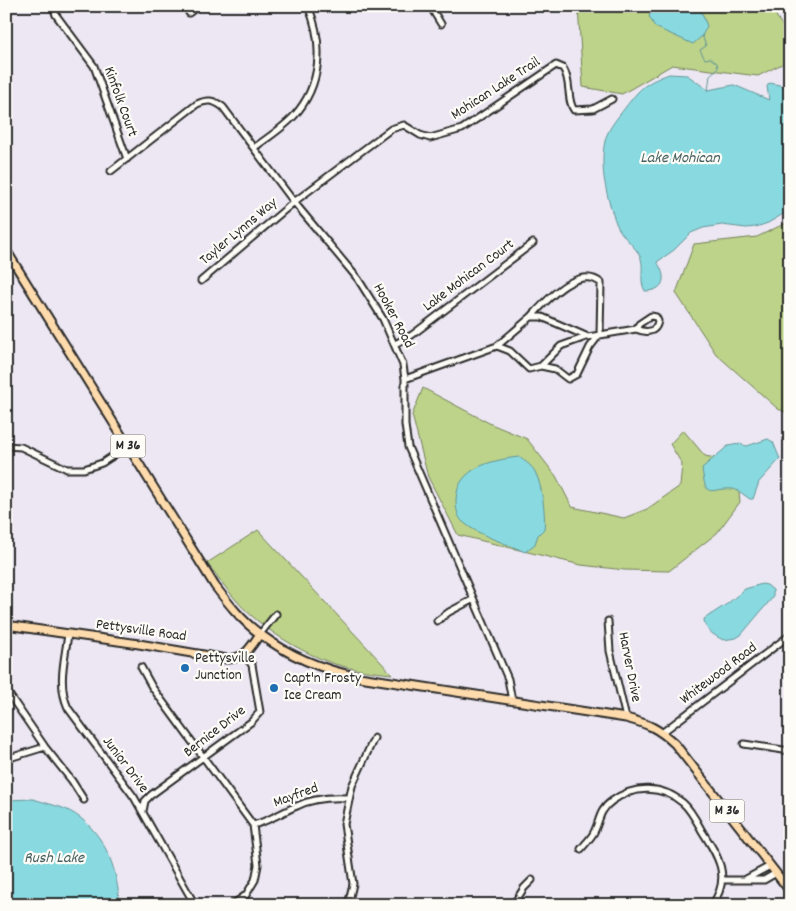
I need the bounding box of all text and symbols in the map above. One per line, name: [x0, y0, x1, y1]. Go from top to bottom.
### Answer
street label: Mohican Lake Trail: [447, 52, 545, 126]
street label: Kinfolk Court: [97, 64, 143, 141]
water label: Lake Mohican: [640, 147, 720, 170]
street label: Tayler Lynns Way: [195, 192, 283, 271]
street label: Lake Mohican Court: [419, 234, 520, 318]
street label: Hooker Road: [367, 280, 419, 352]
road number: M 36: [110, 434, 146, 458]
street label: Pettysville Road: [94, 614, 188, 648]
street label: Harver Drive: [611, 630, 647, 704]
street label: Whitewood Road: [676, 638, 762, 710]
place label: Pettysville Junction: [195, 648, 255, 687]
marker: Pettysville Junction: [179, 662, 191, 674]
place label: Capt'n Frosty Ice Cream: [284, 668, 362, 707]
marker: Capt'n Frosty Ice Cream: [268, 682, 280, 694]
street label: Bernice Drive: [179, 700, 251, 763]
street label: Junior Drive: [96, 732, 154, 798]
street label: Mayfred: [270, 778, 322, 814]
road number: M 36: [710, 799, 744, 822]
water label: Rush Lake: [24, 847, 85, 870]

